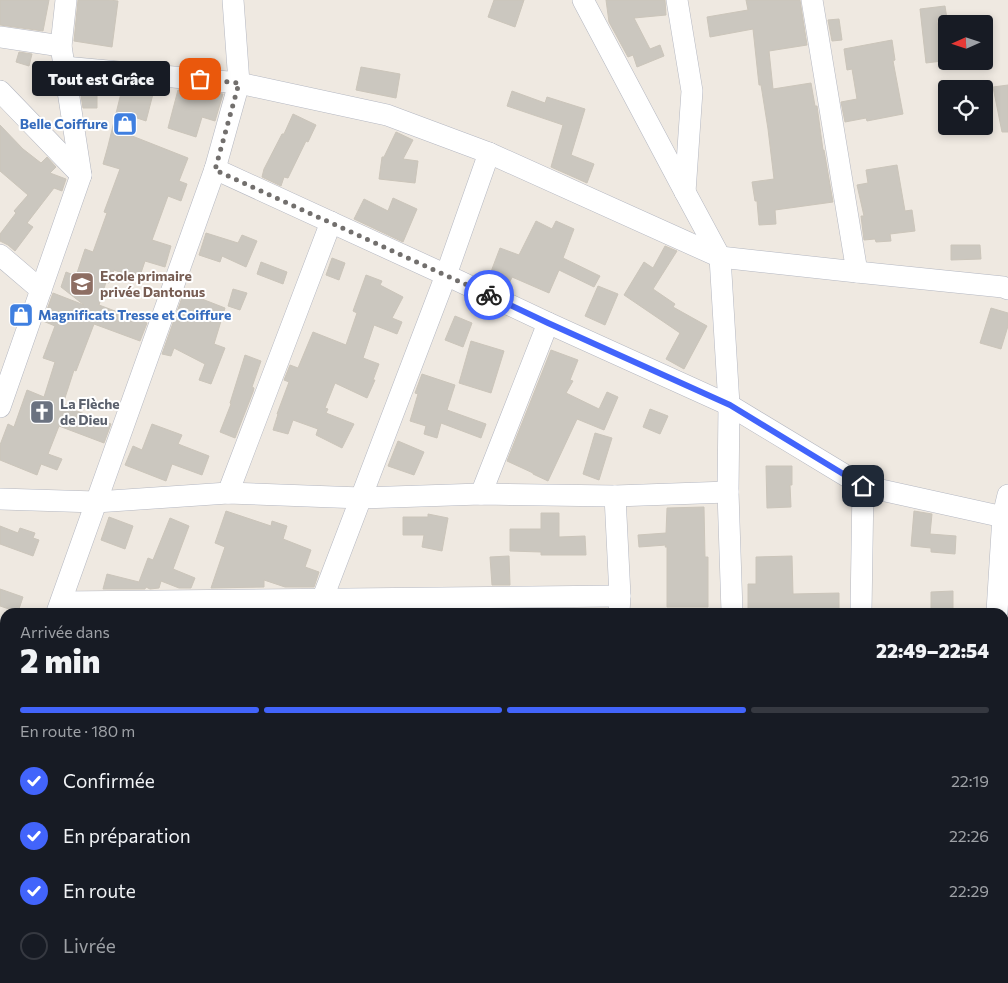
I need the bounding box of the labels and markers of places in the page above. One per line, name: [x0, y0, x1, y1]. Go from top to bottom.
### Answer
pin: [179, 58, 221, 100]
callout: Tout est Grâce: [32, 62, 170, 96]
shop icon: Belle Coiffure: [112, 111, 138, 137]
place label: Belle Coiffure: [20, 115, 108, 132]
place label: Ecole primaire privée Dantonus: [100, 267, 206, 300]
school or university icon: Ecole primaire privée Dantonus: [69, 271, 95, 297]
shop icon: Magnificats Tresse et Coiffure: [8, 302, 34, 328]
place label: Magnificats Tresse et Coiffure: [38, 306, 231, 323]
place label: La Flèche de Dieu: [60, 395, 120, 428]
church icon: La Flèche de Dieu: [29, 399, 55, 425]
pin: [842, 465, 884, 507]

